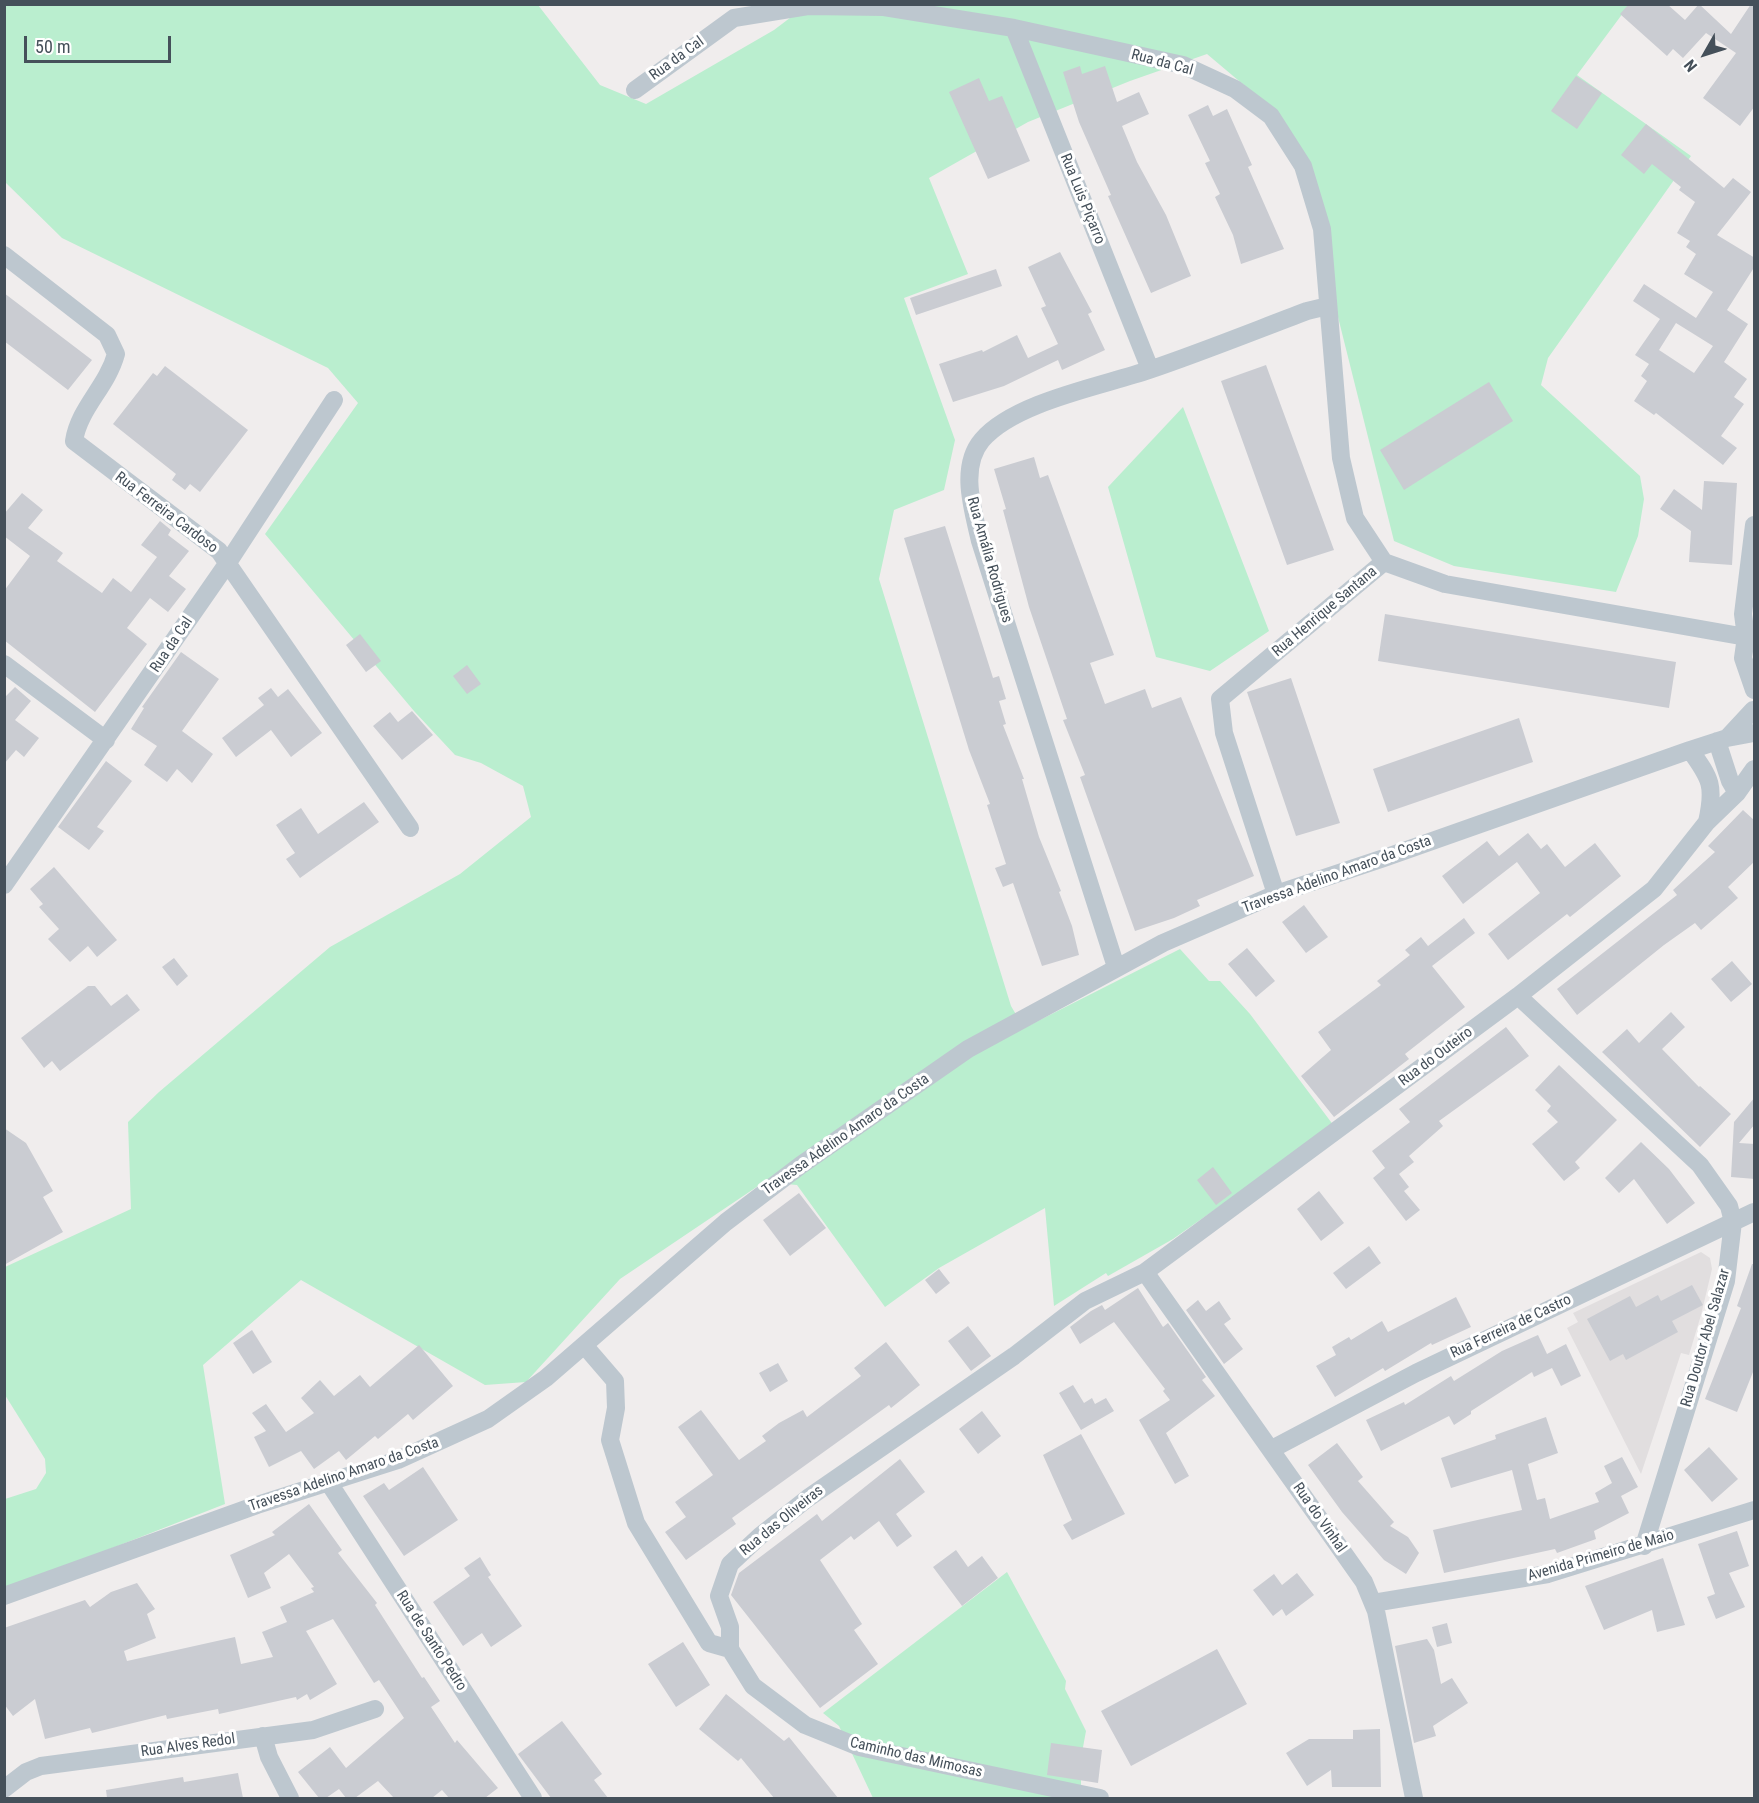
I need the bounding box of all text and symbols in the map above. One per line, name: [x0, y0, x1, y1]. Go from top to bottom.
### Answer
scale bar: [27, 24, 174, 62]
north arrow: [1675, 24, 1735, 84]
street label: Rua da Cal: [646, 33, 708, 85]
text: 50 m: [35, 36, 70, 57]
street label: Rua da Cal: [1129, 46, 1195, 80]
text: N: [1680, 56, 1701, 75]
street label: Rua Luis Piçarro: [1056, 151, 1108, 247]
street label: Rua Ferreira Cardoso: [111, 469, 221, 557]
street label: Rua Amália Rodrigues: [962, 495, 1016, 625]
street label: Rua Henrique Santana: [1269, 563, 1381, 661]
street label: Rua da Cal: [147, 614, 197, 676]
street label: Travessa Adelino Amaro da Costa: [1240, 832, 1434, 918]
street label: Rua do Outeiro: [1396, 1024, 1476, 1090]
street label: Travessa Adelino Amaro da Costa: [759, 1070, 933, 1200]
street label: Rua Doutor Abel Salazar: [1678, 1267, 1734, 1409]
street label: Rua Ferreira de Castro: [1448, 1291, 1574, 1363]
street label: Travessa Adelino Amaro da Costa: [247, 1434, 441, 1516]
street label: Rua do Vinhal: [1288, 1480, 1350, 1556]
street label: Rua das Oliveiras: [737, 1482, 827, 1560]
street label: Avenida Primeiro de Maio: [1526, 1526, 1676, 1586]
street label: Rua de Santo Pedro: [392, 1588, 470, 1694]
street label: Rua Alves Redol: [140, 1730, 236, 1762]
street label: Caminho das Mimosas: [848, 1734, 984, 1782]

